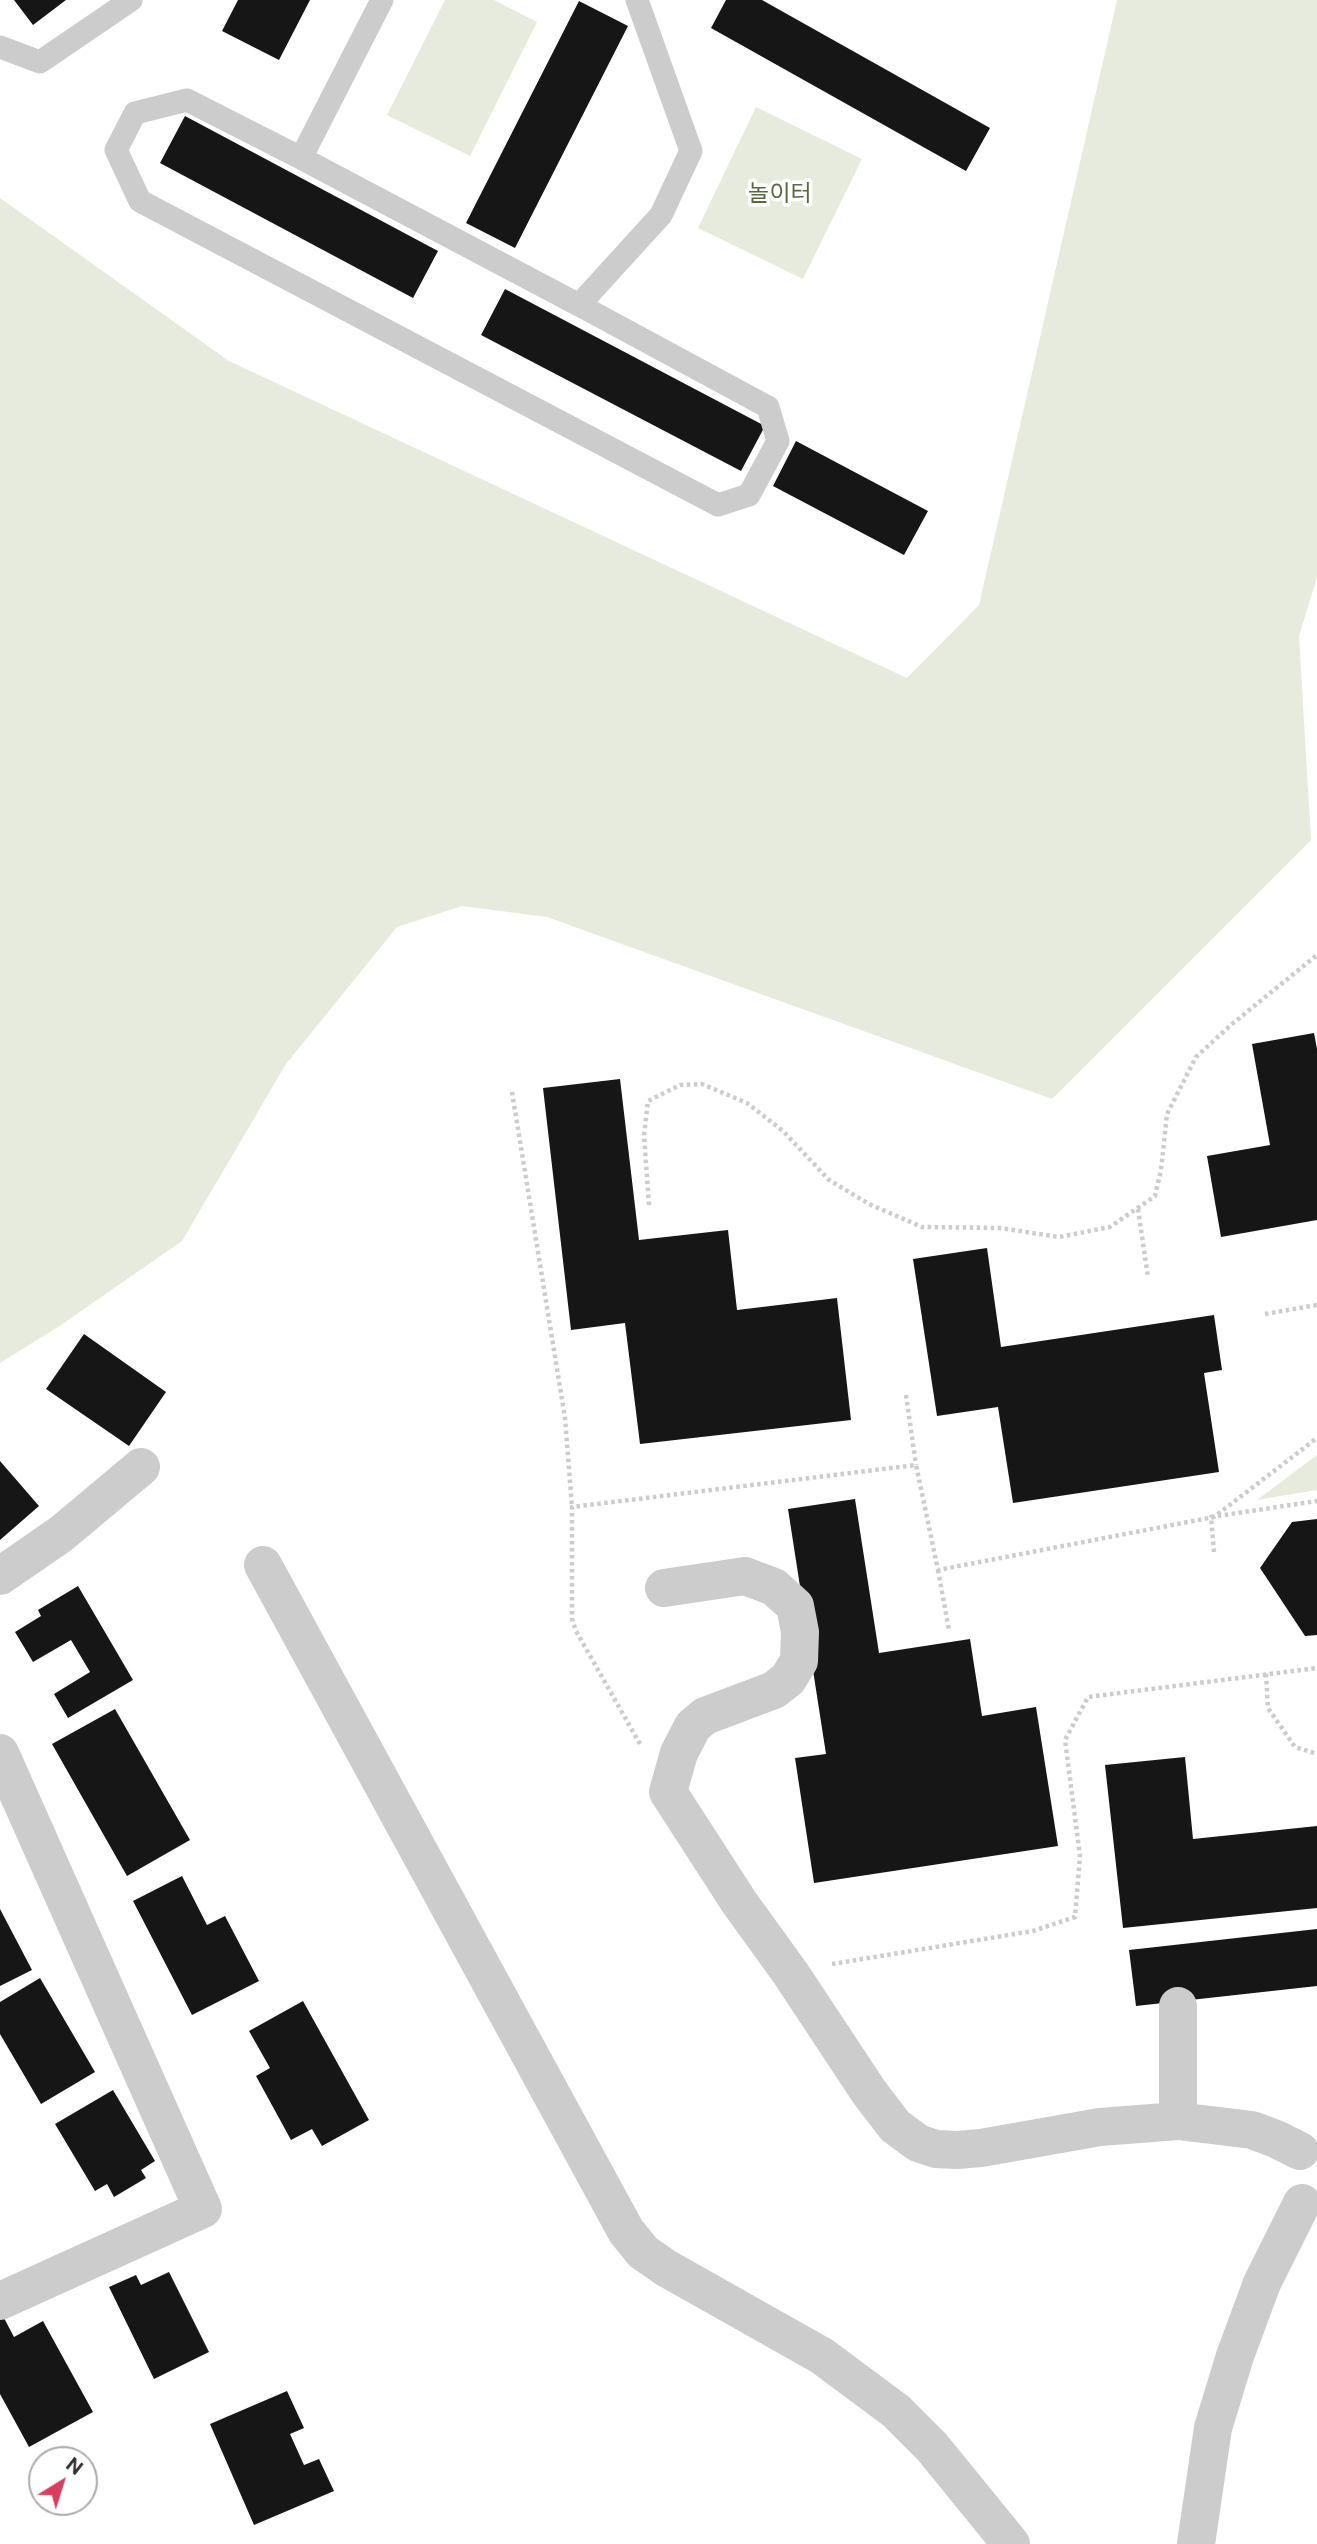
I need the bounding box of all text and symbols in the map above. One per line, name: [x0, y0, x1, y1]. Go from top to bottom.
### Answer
park label: 놀이터: [748, 180, 812, 208]
north arrow: [28, 2446, 98, 2516]
text: N: [62, 2453, 87, 2479]

